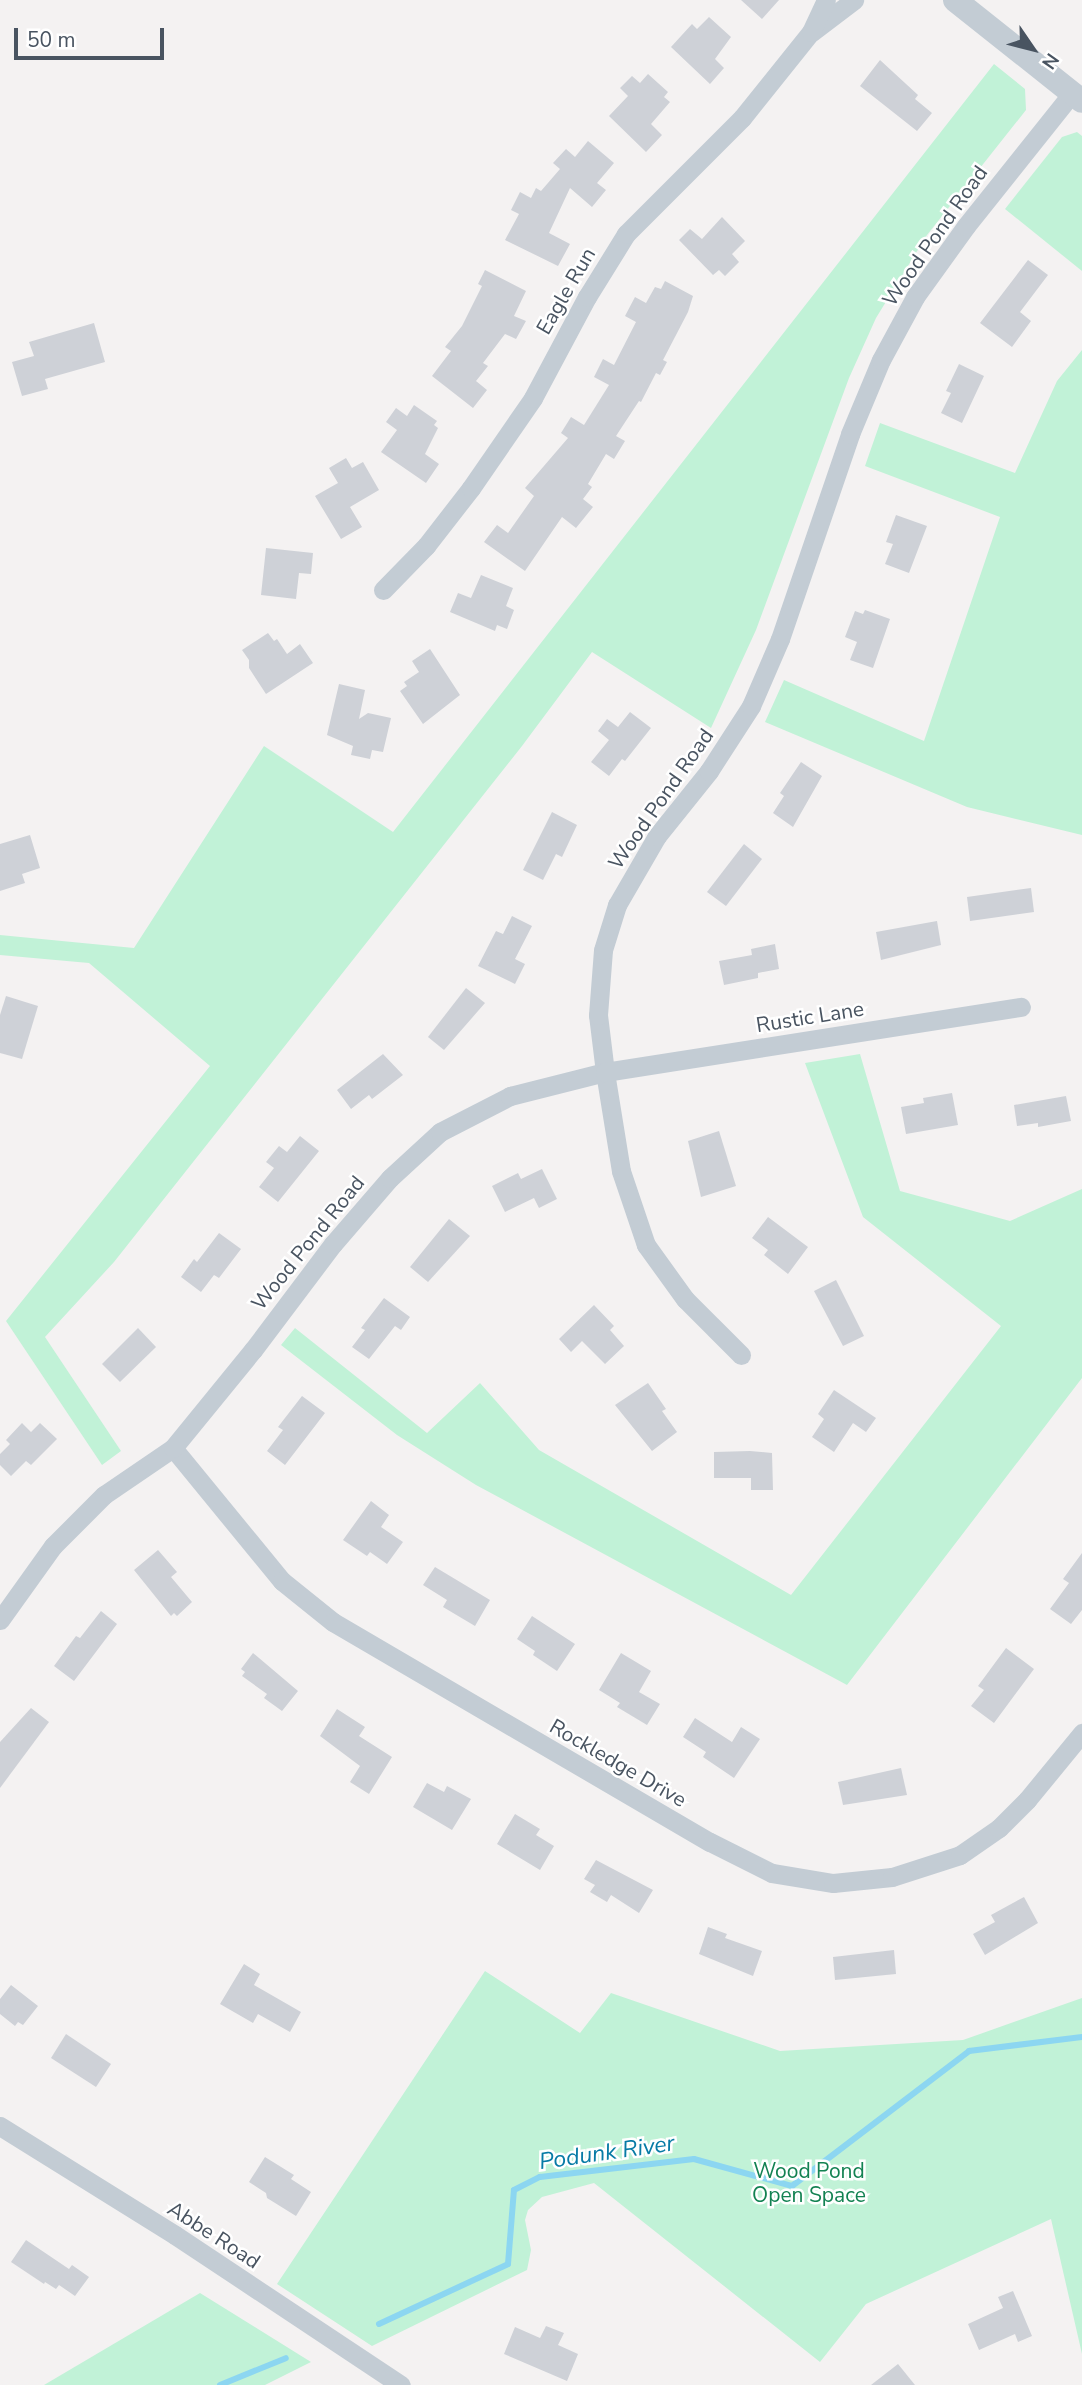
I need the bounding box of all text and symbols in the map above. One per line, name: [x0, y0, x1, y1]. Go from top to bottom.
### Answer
scale bar: [18, 14, 168, 58]
north arrow: [998, 14, 1068, 84]
text: 50 m: [27, 26, 76, 54]
text: N: [1035, 48, 1065, 74]
street label: Wood Pond Road: [877, 161, 993, 311]
street label: Eagle Run: [531, 243, 601, 339]
street label: Wood Pond Road: [603, 724, 719, 874]
street label: Rustic Lane: [754, 996, 866, 1038]
street label: Wood Pond Road: [246, 1171, 370, 1315]
street label: Rockledge Drive: [545, 1714, 691, 1812]
water label: Podunk River: [537, 2130, 677, 2176]
park label: Wood Pond Open Space: [752, 2158, 866, 2208]
street label: Abbe Road: [163, 2196, 265, 2274]

